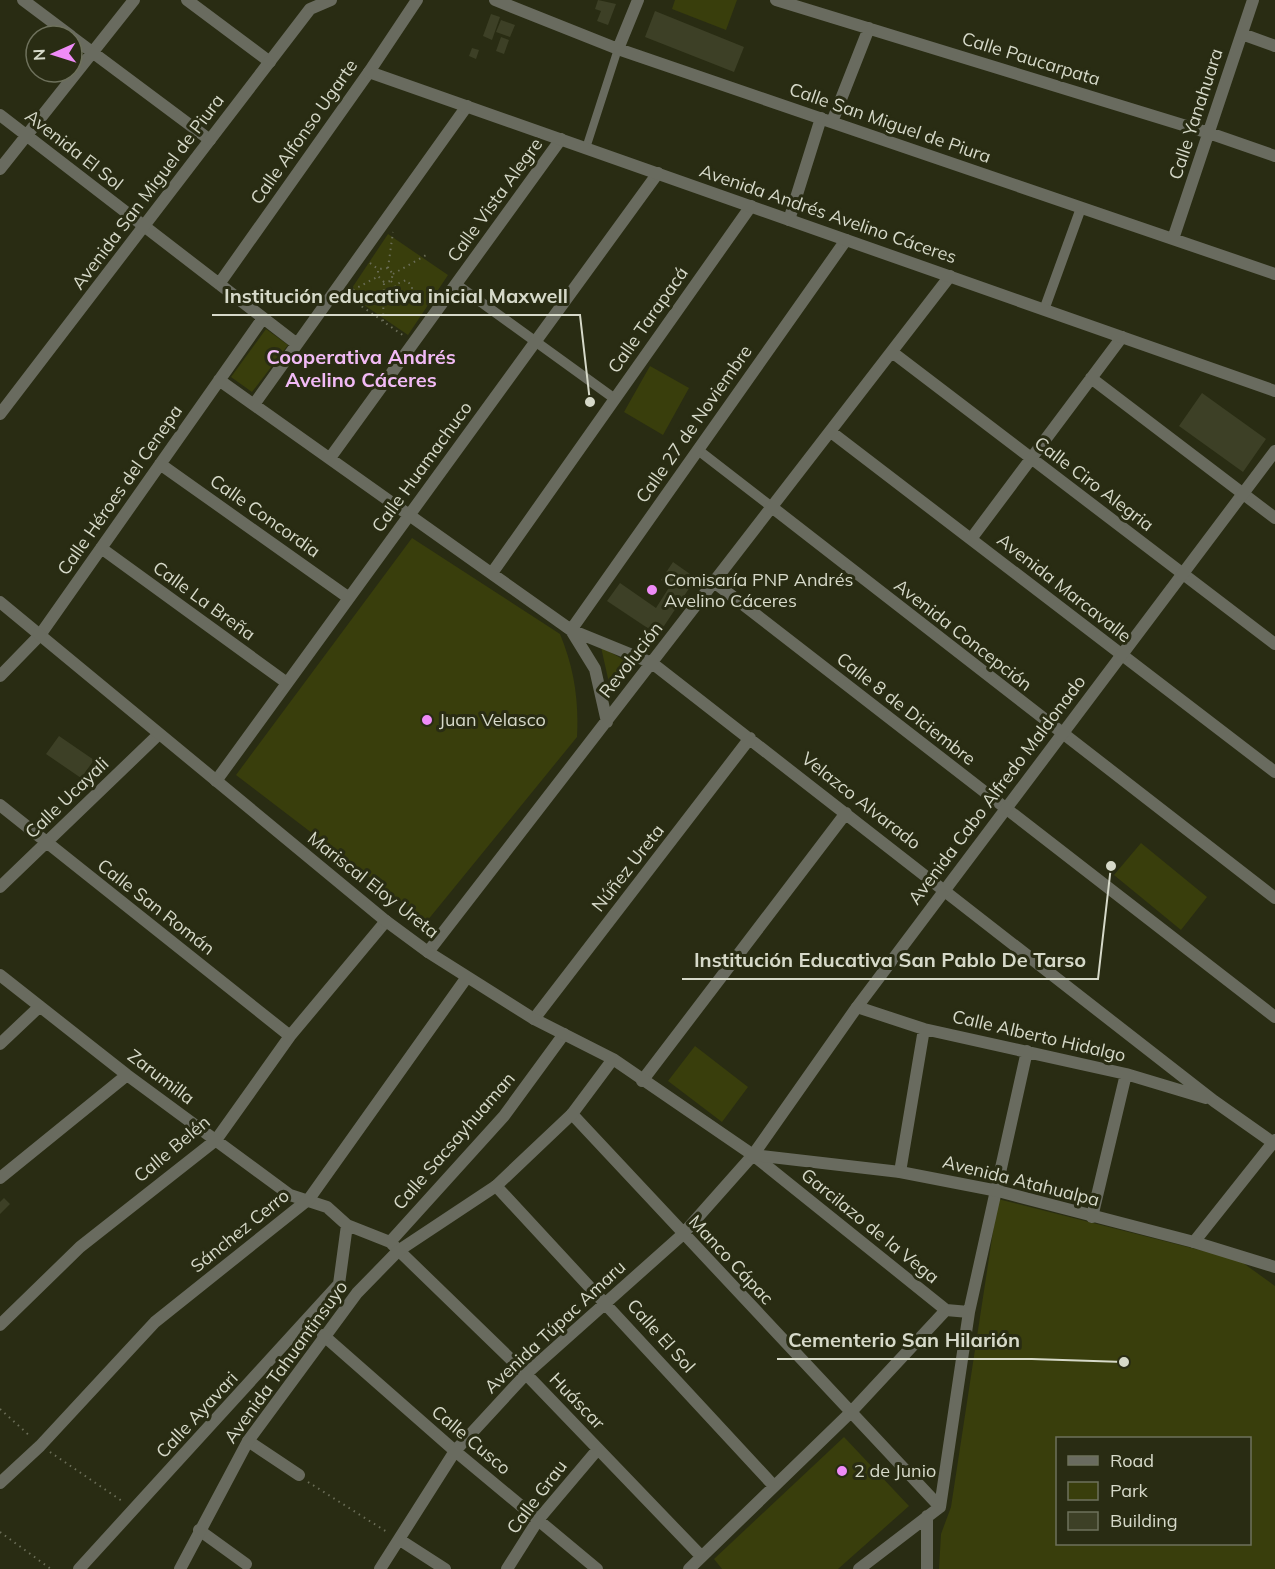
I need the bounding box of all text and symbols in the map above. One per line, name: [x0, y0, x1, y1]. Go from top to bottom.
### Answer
north arrow: [24, 24, 84, 84]
street label: Calle Paucarpata: [959, 27, 1103, 90]
street label: Calle Yanahuara: [1163, 45, 1228, 182]
text: N: [29, 48, 49, 61]
street label: Calle Alfonso Ugarte: [245, 55, 362, 209]
street label: Calle San Miguel de Piura: [786, 77, 994, 168]
street label: Avenida San Miguel de Piura: [66, 89, 229, 294]
street label: Avenida El Sol: [21, 104, 128, 195]
street label: Calle Vista Alegre: [442, 133, 547, 266]
street label: Avenida Andrés Avelino Cáceres: [697, 159, 960, 268]
street label: Calle Tarapacá: [602, 262, 693, 377]
callout: Institución educativa inicial Maxwell: [212, 277, 580, 315]
text: Institución educativa inicial Maxwell: [224, 283, 568, 308]
street label: Calle 27 de Noviembre: [630, 340, 757, 507]
district label: Cooperativa Andrés Avelino Cáceres: [266, 344, 456, 392]
street label: Calle Huamachuco: [366, 397, 477, 537]
street label: Calle Héroes del Cenepa: [52, 400, 187, 579]
street label: Calle Ciro Alegria: [1030, 431, 1159, 536]
street label: Calle Concordia: [206, 469, 325, 562]
street label: Avenida Marcavalle: [993, 528, 1136, 647]
street label: Calle La Breña: [149, 556, 260, 645]
place label: Comisaría PNP Andrés Avelino Cáceres: [664, 568, 853, 612]
street label: Avenida Concepción: [890, 574, 1037, 696]
marker: Comisaría PNP Andrés Avelino Cáceres: [645, 583, 659, 597]
street label: Revolución: [594, 617, 667, 702]
street label: Calle 8 de Diciembre: [832, 647, 980, 770]
street label: Avenida Cabo Alfredo Maldonado: [903, 670, 1090, 909]
place label: Juan Velasco: [439, 708, 546, 731]
marker: Juan Velasco: [420, 713, 434, 727]
street label: Velazco Alvarado: [797, 747, 926, 854]
street label: Calle Ucayali: [20, 752, 113, 843]
street label: Núñez Ureta: [586, 819, 669, 916]
street label: Mariscal Eloy Ureta: [303, 826, 444, 943]
street label: Calle San Román: [93, 854, 220, 960]
callout: Institución Educativa San Pablo De Tarso: [682, 941, 1098, 979]
text: Institución Educativa San Pablo De Tarso: [694, 947, 1086, 972]
street label: Calle Alberto Hidalgo: [950, 1004, 1128, 1067]
street label: Zarumilla: [123, 1044, 199, 1109]
street label: Calle Sacsayhuaman: [388, 1067, 520, 1214]
street label: Calle Belén: [129, 1110, 215, 1187]
street label: Avenida Atahualpa: [940, 1150, 1102, 1211]
street label: Garcilazo de la Vega: [797, 1163, 944, 1288]
street label: Sánchez Cerro: [186, 1184, 294, 1277]
street label: Manco Cápac: [684, 1210, 779, 1309]
street label: Avenida Túpac Amaru: [479, 1255, 630, 1398]
street label: Avenida Tahuantinsuyo: [219, 1276, 352, 1448]
street label: Calle El Sol: [622, 1294, 700, 1377]
callout: Cementerio San Hilarión: [777, 1321, 1032, 1359]
text: Cementerio San Hilarión: [788, 1327, 1020, 1352]
street label: Calle Ayavari: [151, 1367, 242, 1463]
street label: Huáscar: [545, 1367, 610, 1434]
street label: Calle Cusco: [427, 1400, 516, 1479]
legend: [1056, 1437, 1251, 1545]
text: Road: [1110, 1449, 1154, 1472]
street label: Calle Grau: [501, 1455, 572, 1538]
place label: 2 de Junio: [854, 1459, 936, 1482]
marker: 2 de Junio: [835, 1464, 849, 1478]
text: Park: [1110, 1479, 1149, 1502]
text: Building: [1110, 1509, 1178, 1532]

